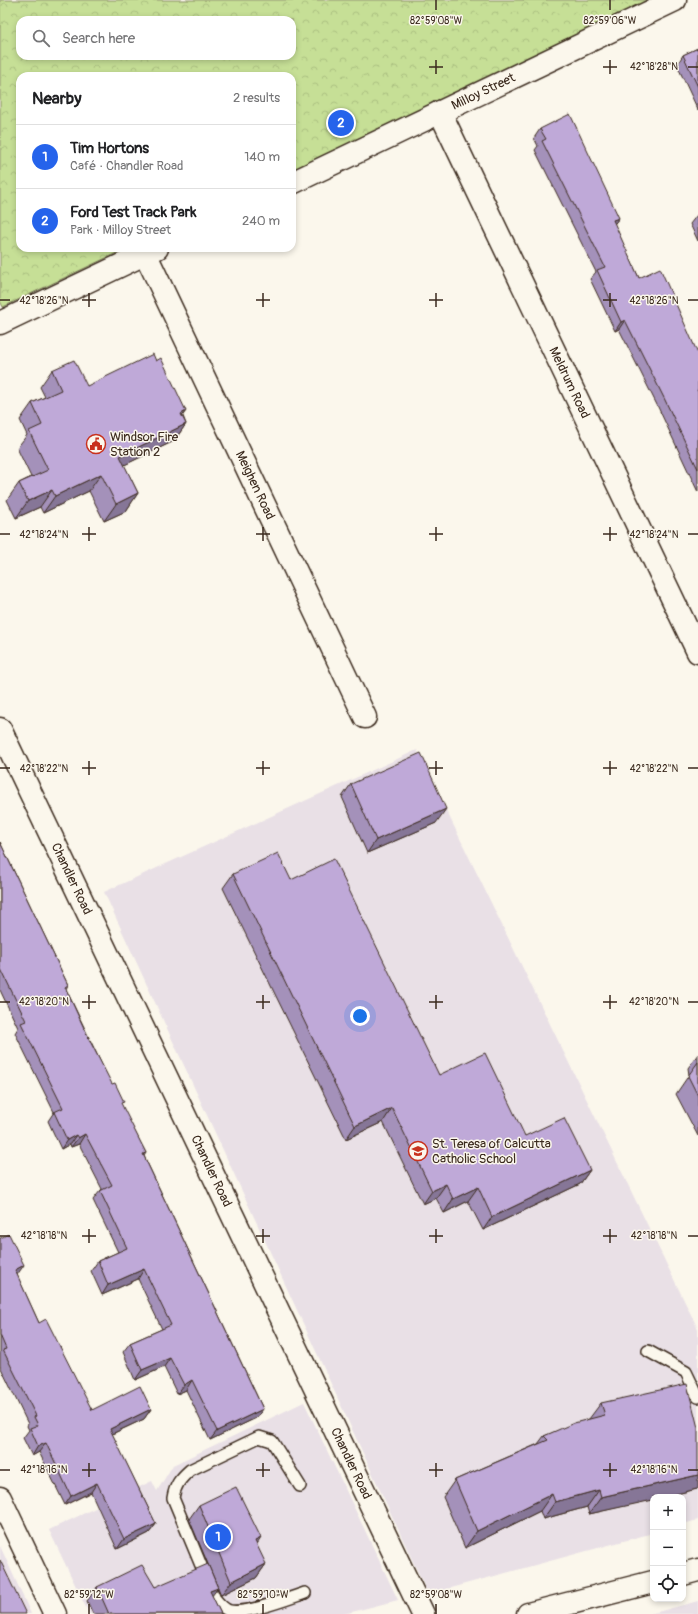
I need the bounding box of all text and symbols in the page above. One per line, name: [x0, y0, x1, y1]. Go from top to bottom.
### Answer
text: 82°59'08"W: [410, 15, 462, 27]
text: 82°59'06"W: [584, 15, 637, 27]
search box: [16, 16, 296, 60]
icon: search: [30, 27, 52, 49]
text: Search here: [62, 29, 135, 48]
text: 42°18'28"N: [630, 61, 678, 73]
street label: Milloy Street: [449, 69, 518, 114]
text: Nearby: [32, 88, 81, 109]
text: 2 results: [233, 90, 280, 106]
pin: 2: [328, 108, 354, 138]
text: Tim Hortons: [70, 139, 149, 158]
text: 1: [42, 149, 48, 165]
text: 140 m: [244, 149, 280, 165]
text: Café · Chandler Road: [70, 158, 184, 174]
text: Ford Test Track Park: [70, 203, 196, 222]
text: 2: [41, 213, 49, 229]
text: 240 m: [242, 213, 280, 229]
text: Park · Milloy Street: [70, 222, 171, 238]
text: 42°18'26"N: [20, 295, 69, 307]
text: 42°18'26"N: [630, 295, 679, 307]
street label: Meldrum Road: [545, 344, 593, 421]
place label: Windsor Fire Station 2: [110, 429, 179, 460]
public building icon: Windsor Fire Station 2: [85, 433, 107, 455]
street label: Meighen Road: [232, 448, 278, 522]
text: 42°18'24"N: [20, 529, 69, 541]
text: 42°18'24"N: [630, 529, 679, 541]
text: 42°18'22"N: [20, 763, 69, 775]
text: 42°18'22"N: [630, 763, 679, 775]
street label: Chandler Road: [48, 840, 96, 917]
text: 42°18'20"N: [19, 996, 69, 1008]
text: 42°18'20"N: [629, 996, 679, 1008]
your location: [350, 1006, 370, 1026]
street label: Chandler Road: [187, 1133, 235, 1210]
place label: St. Teresa of Calcutta Catholic School: [432, 1136, 551, 1167]
school or university icon: St. Teresa of Calcutta Catholic School: [407, 1140, 429, 1162]
text: 42°18'18"N: [21, 1230, 67, 1242]
text: 42°18'18"N: [631, 1230, 677, 1242]
street label: Chandler Road: [327, 1425, 375, 1502]
text: 42°18'16"N: [20, 1464, 68, 1476]
text: 42°18'16"N: [630, 1464, 678, 1476]
map controls: [650, 1494, 686, 1602]
button: +: [650, 1494, 686, 1530]
pin: 1: [205, 1522, 231, 1552]
button: −: [650, 1530, 686, 1566]
button: locate: [650, 1566, 686, 1602]
text: 82°59'12"W: [64, 1589, 114, 1601]
text: 82°59'10"W: [238, 1589, 289, 1601]
text: 82°59'08"W: [410, 1589, 462, 1601]

